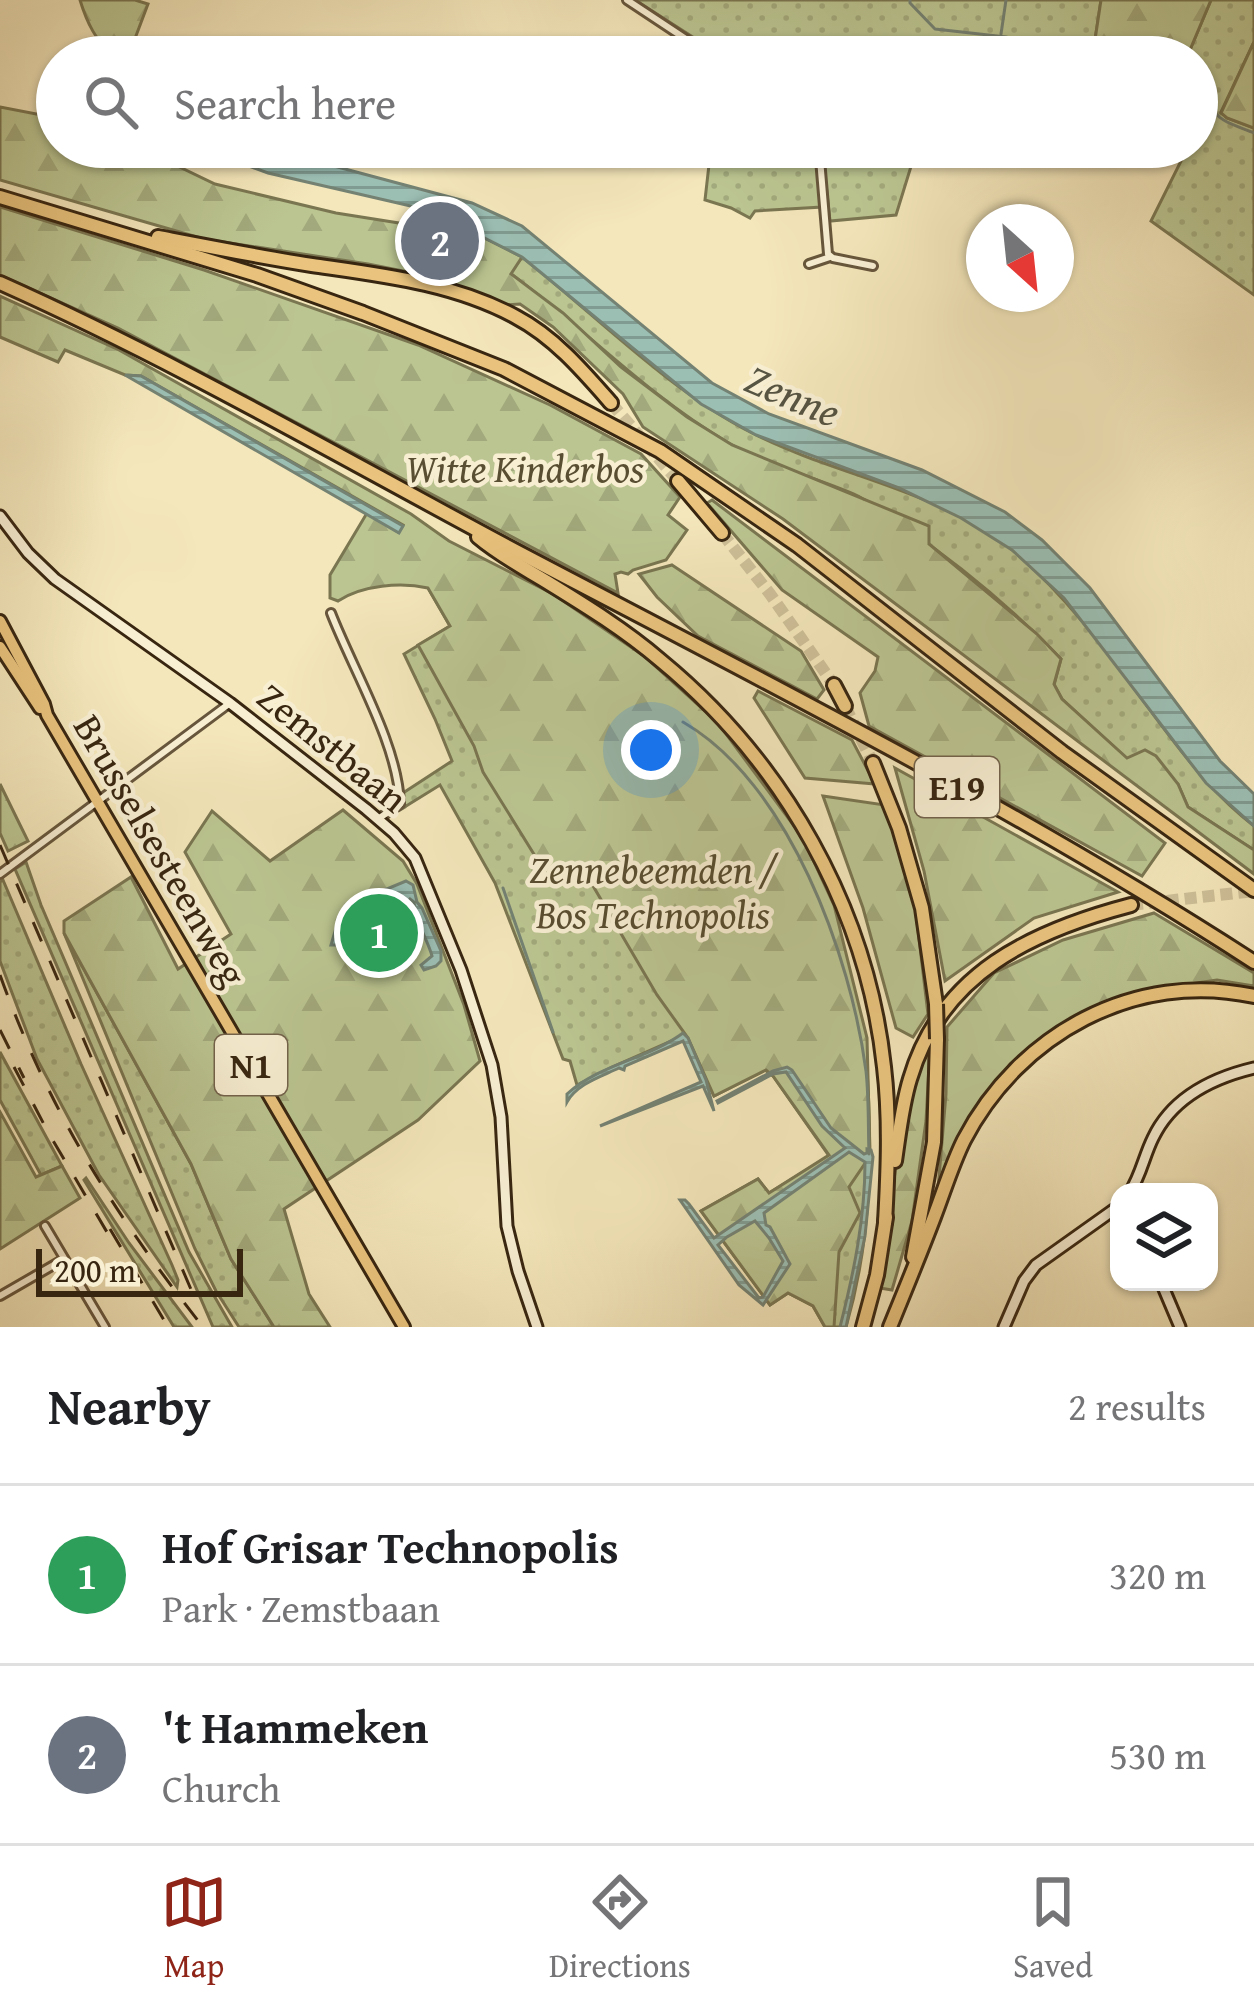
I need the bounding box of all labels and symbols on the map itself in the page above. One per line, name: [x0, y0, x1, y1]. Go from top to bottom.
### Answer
pin: 2: [401, 196, 479, 286]
north arrow: [966, 204, 1074, 312]
water label: Zenne: [736, 347, 850, 442]
park label: Witte Kinderbos: [406, 439, 644, 496]
street label: Zemstbaan: [246, 668, 421, 825]
street label: Brusselsesteenweg: [60, 703, 263, 997]
your location: [621, 720, 681, 780]
road number: E19: [915, 757, 999, 817]
park label: Zennebeemden / Bos Technopolis: [529, 840, 780, 942]
pin: 1: [340, 888, 418, 978]
road number: N1: [215, 1035, 287, 1095]
scale bar: [36, 1243, 243, 1296]

